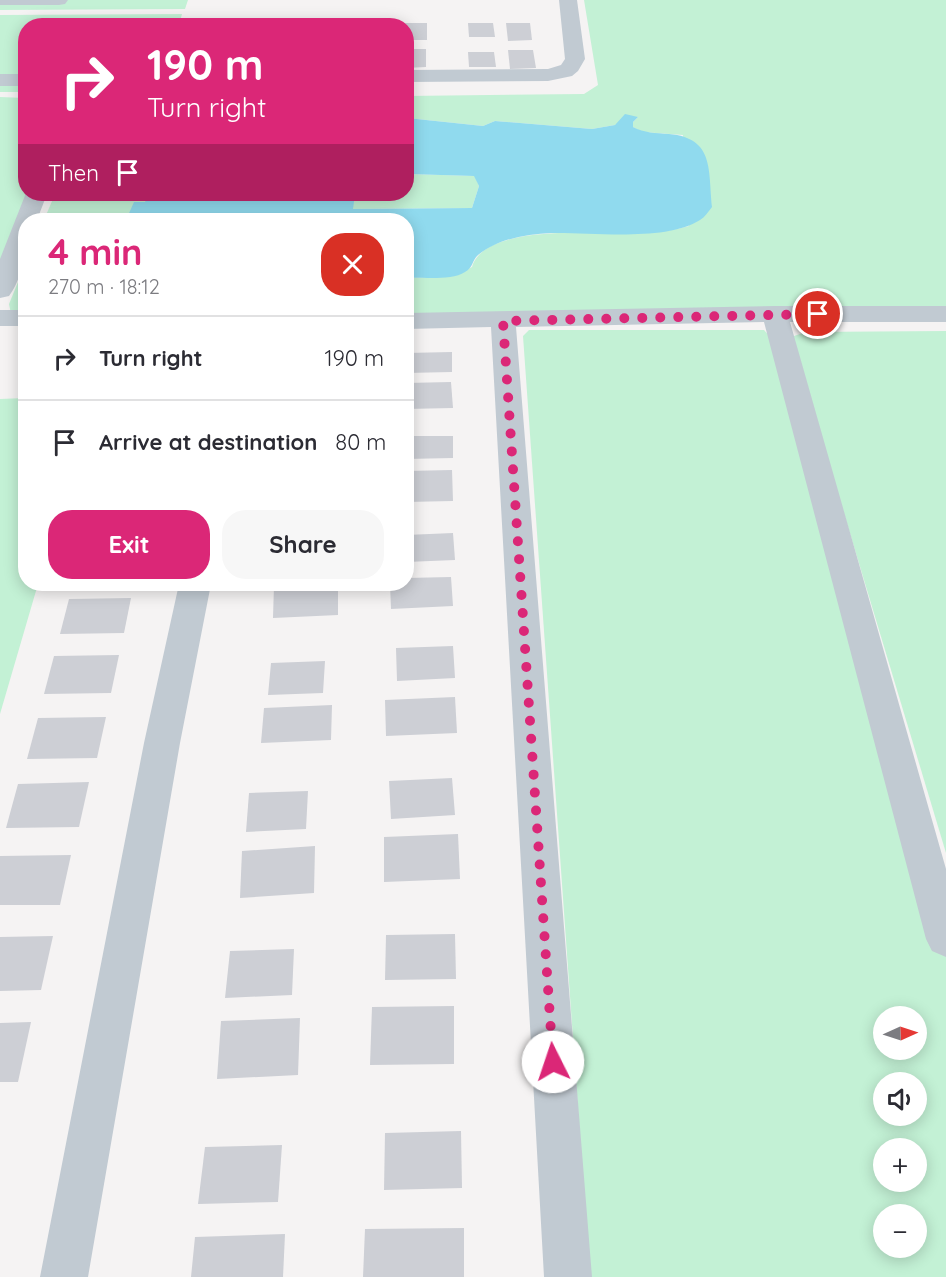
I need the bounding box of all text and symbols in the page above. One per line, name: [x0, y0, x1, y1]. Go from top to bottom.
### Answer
text: 190 m: [147, 38, 263, 91]
icon: right: [48, 42, 126, 120]
text: Turn right: [147, 90, 266, 124]
icon: arrive: [111, 156, 144, 189]
text: Then: [48, 159, 99, 187]
text: 4 min: [48, 229, 142, 274]
button: close: [321, 233, 384, 296]
text: 270 m · 18:12: [48, 274, 160, 299]
pin: [792, 288, 843, 339]
icon: arrive: [801, 297, 834, 330]
icon: right: [48, 342, 81, 375]
text: Turn right: [99, 344, 203, 372]
text: 190 m: [324, 344, 384, 372]
icon: arrive: [48, 426, 81, 459]
text: Arrive at destination: [99, 428, 317, 456]
text: 80 m: [335, 428, 386, 456]
button: Exit: [48, 510, 210, 579]
button: Share: [222, 510, 384, 579]
north arrow: [873, 1006, 927, 1060]
map controls: [873, 1006, 927, 1258]
position arrow: [521, 1030, 585, 1094]
button: sound: [873, 1072, 927, 1126]
button: +: [873, 1138, 927, 1192]
button: −: [873, 1204, 927, 1258]

